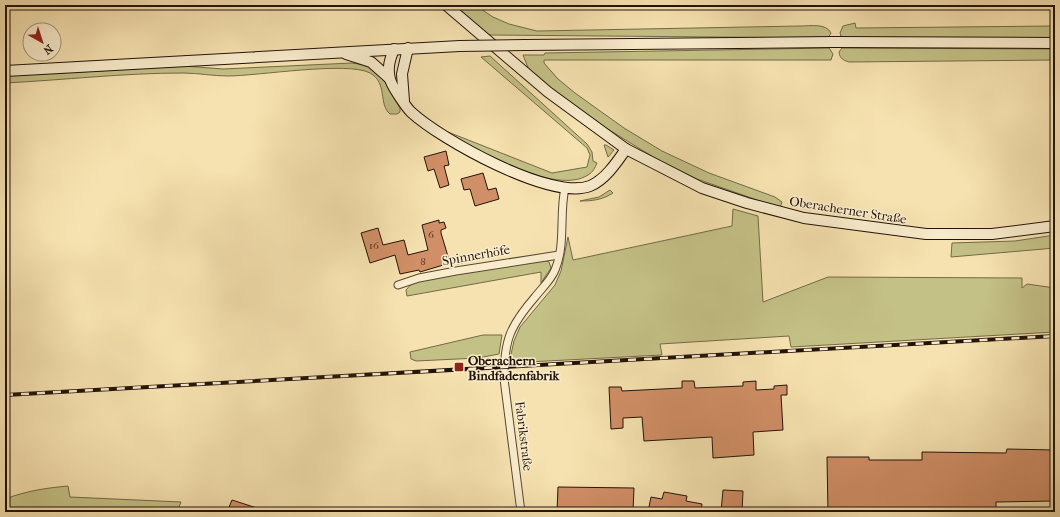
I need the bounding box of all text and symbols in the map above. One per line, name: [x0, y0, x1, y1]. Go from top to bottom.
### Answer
north arrow: [22, 22, 62, 62]
text: N: [40, 42, 55, 57]
street label: Oberacherner Straße: [788, 193, 908, 227]
house number: 6: [428, 228, 434, 241]
house number: 16: [369, 239, 379, 252]
street label: Spinnerhöfe: [441, 242, 512, 268]
house number: 8: [420, 255, 426, 268]
place label: Oberachern Bindfadenfabrik: [468, 353, 561, 383]
marker: Oberachern Bindfadenfabrik: [453, 361, 465, 373]
street label: Fabrikstraße: [512, 400, 536, 472]

